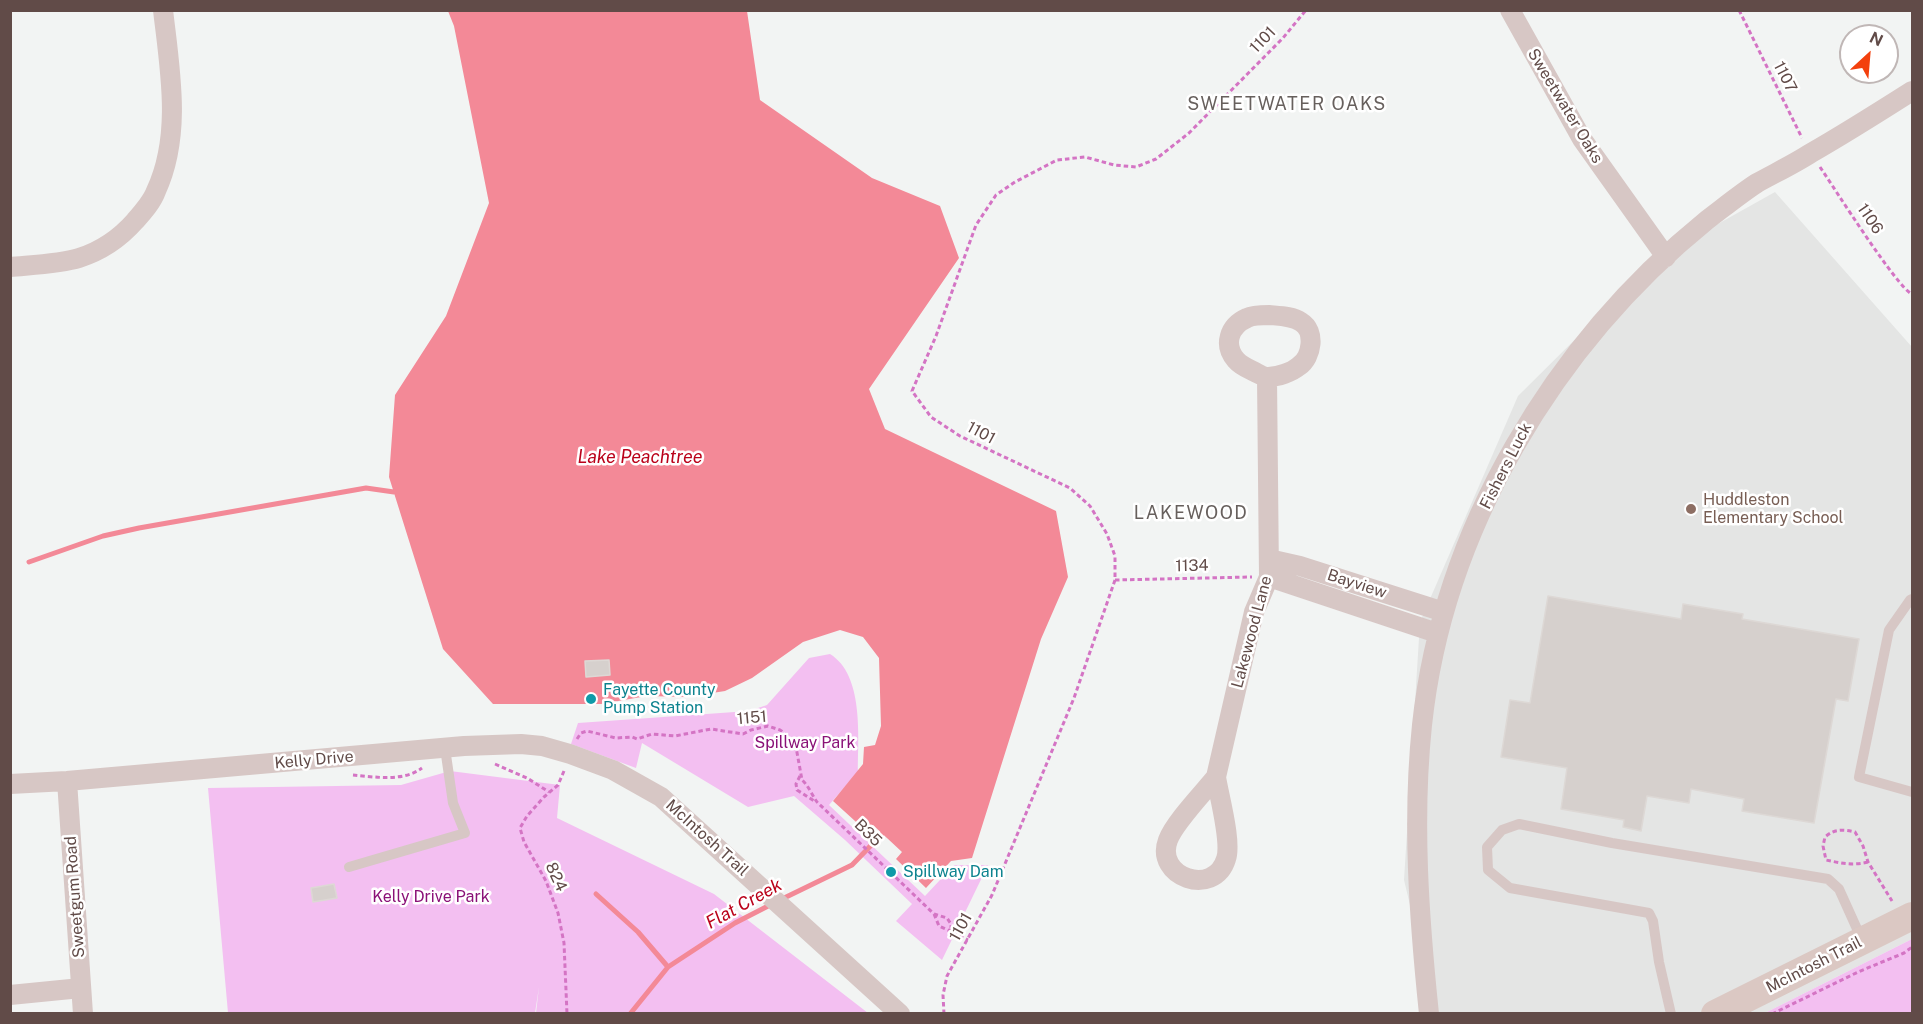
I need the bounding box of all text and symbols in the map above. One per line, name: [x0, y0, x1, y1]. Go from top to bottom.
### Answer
street label: 1101: [1246, 23, 1280, 57]
north arrow: [1839, 24, 1899, 84]
text: N: [1866, 28, 1886, 50]
street label: Sweetwater Oaks: [1523, 45, 1607, 167]
street label: 1107: [1769, 58, 1801, 96]
district label: SWEETWATER OAKS: [1187, 93, 1387, 115]
street label: 1106: [1853, 200, 1887, 238]
street label: 1101: [964, 418, 998, 448]
street label: Fishers Luck: [1476, 420, 1536, 512]
water label: Lake Peachtree: [577, 446, 703, 468]
place label: Huddleston Elementary School: [1703, 490, 1843, 528]
district label: LAKEWOOD: [1134, 502, 1248, 524]
marker: Huddleston Elementary School: [1684, 502, 1698, 516]
street label: 1134: [1175, 556, 1209, 576]
street label: Bayview: [1325, 565, 1389, 603]
street label: Lakewood Lane: [1228, 574, 1276, 690]
place label: Fayette County Pump Station: [603, 680, 715, 718]
marker: Fayette County Pump Station: [584, 692, 598, 706]
street label: 1151: [736, 707, 768, 729]
park label: Spillway Park: [755, 733, 855, 753]
street label: Kelly Drive: [274, 747, 354, 773]
street label: McIntosh Trail: [662, 796, 752, 880]
street label: B35: [850, 815, 886, 851]
street label: Sweetgum Road: [61, 835, 89, 959]
street label: 824: [541, 859, 571, 895]
place label: Spillway Dam: [903, 862, 1004, 882]
marker: Spillway Dam: [884, 865, 898, 879]
water label: Flat Creek: [702, 874, 786, 934]
park label: Kelly Drive Park: [372, 887, 490, 907]
street label: 1101: [945, 910, 977, 944]
street label: McIntosh Trail: [1763, 933, 1865, 997]

